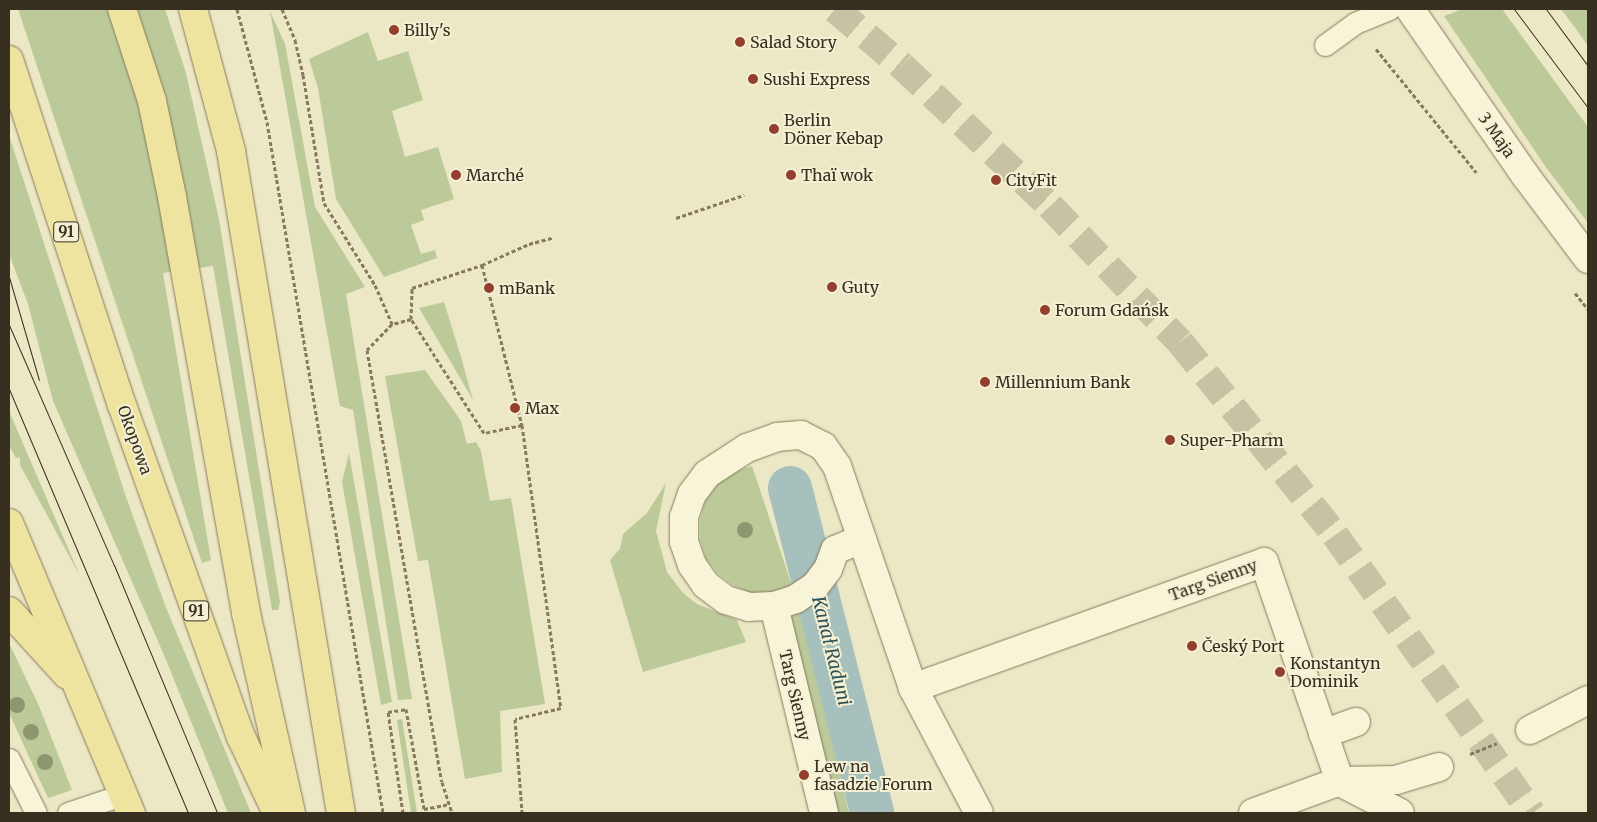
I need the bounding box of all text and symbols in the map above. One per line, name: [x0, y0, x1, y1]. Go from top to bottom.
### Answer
place label: Billy's: [404, 20, 451, 40]
marker: Billy's: [388, 24, 400, 36]
place label: Salad Story: [750, 32, 837, 52]
marker: Salad Story: [734, 36, 746, 48]
place label: Sushi Express: [763, 69, 870, 89]
marker: Sushi Express: [747, 73, 759, 85]
street label: 3 Maja: [1475, 109, 1519, 161]
place label: Berlin Döner Kebap: [784, 110, 883, 148]
marker: Berlin Döner Kebap: [768, 123, 780, 135]
place label: Marché: [466, 165, 524, 185]
place label: Thaï wok: [801, 165, 873, 185]
marker: Marché: [450, 169, 462, 181]
marker: Thaï wok: [785, 169, 797, 181]
place label: CityFit: [1006, 170, 1057, 190]
marker: CityFit: [990, 174, 1002, 186]
road number: 91: [52, 220, 80, 244]
place label: Guty: [842, 277, 879, 297]
place label: mBank: [499, 278, 555, 298]
marker: Guty: [826, 281, 838, 293]
marker: mBank: [483, 282, 495, 294]
place label: Forum Gdańsk: [1055, 300, 1169, 320]
marker: Forum Gdańsk: [1039, 304, 1051, 316]
place label: Millennium Bank: [995, 372, 1130, 392]
marker: Millennium Bank: [979, 376, 991, 388]
place label: Max: [525, 398, 559, 418]
marker: Max: [509, 402, 521, 414]
street label: Okopowa: [114, 403, 156, 477]
place label: Super-Pharm: [1180, 430, 1284, 450]
marker: Super-Pharm: [1164, 434, 1176, 446]
street label: Targ Sienny: [1166, 555, 1260, 605]
water label: Kanał Raduni: [807, 594, 855, 708]
road number: 91: [182, 598, 210, 624]
place label: Český Port: [1202, 636, 1284, 656]
marker: Český Port: [1186, 640, 1198, 652]
street label: Targ Sienny: [775, 648, 815, 742]
place label: Konstantyn Dominik: [1290, 653, 1381, 691]
marker: Konstantyn Dominik: [1274, 666, 1286, 678]
place label: Lew na fasadzie Forum: [814, 756, 933, 794]
marker: Lew na fasadzie Forum: [798, 769, 810, 781]

